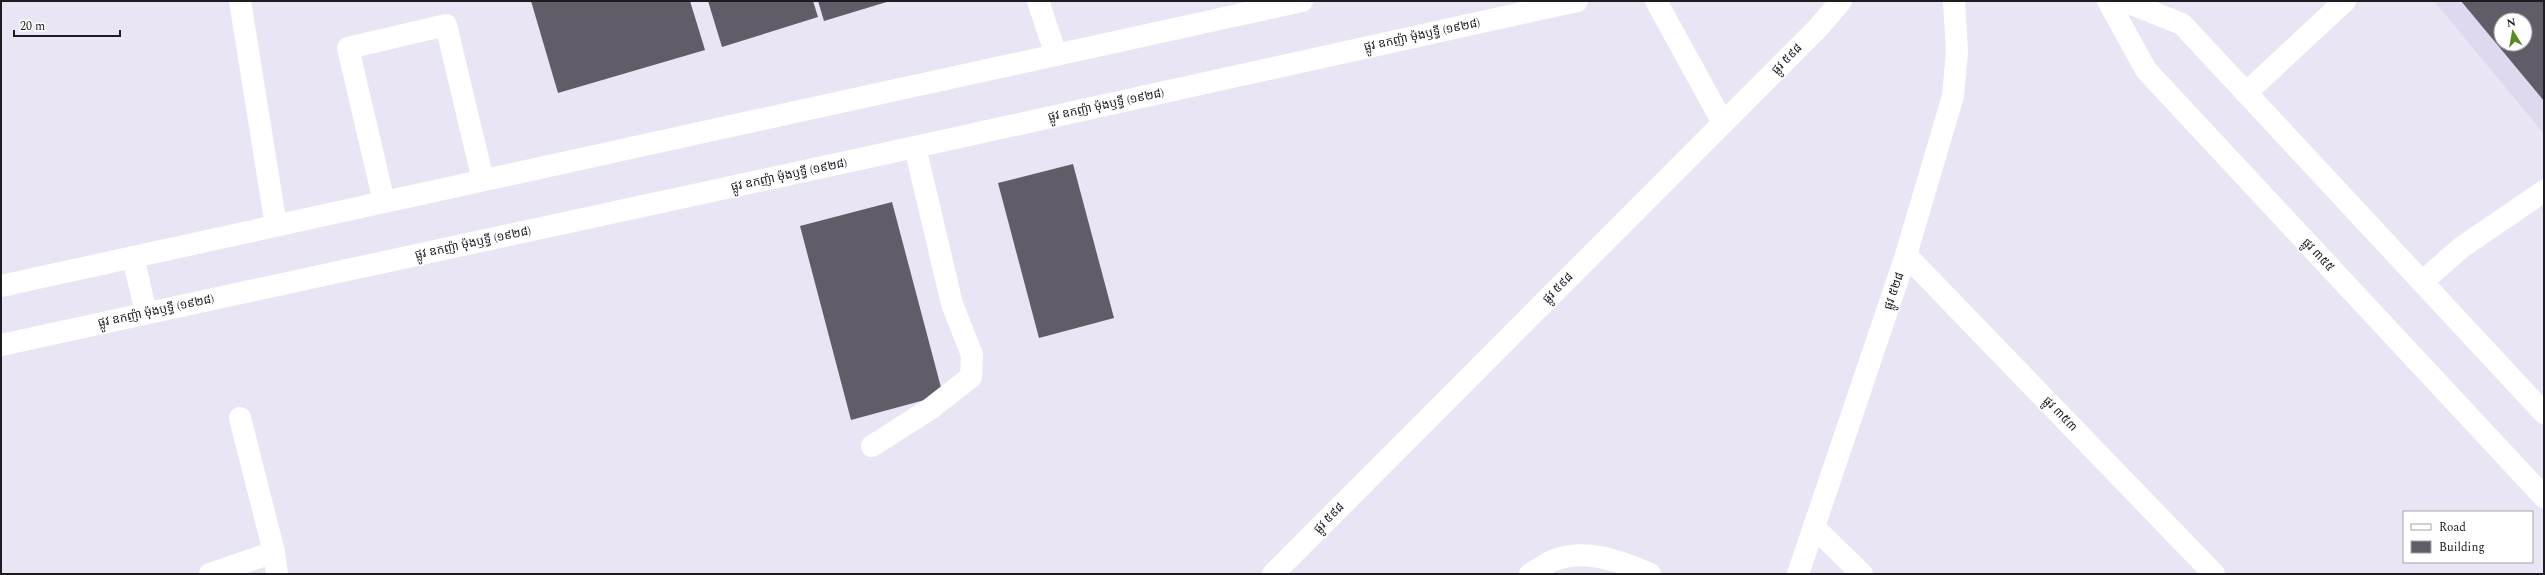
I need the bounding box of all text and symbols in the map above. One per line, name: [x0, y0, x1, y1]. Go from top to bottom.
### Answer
scale bar: [14, 12, 120, 38]
north arrow: [2493, 12, 2533, 52]
street label: ផ្លូវ ឧកញ៉ា ម៉ុងឫទ្ធី (១៩២៨): [1362, 13, 1482, 57]
text: N: [2505, 13, 2517, 32]
text: 20 m: [20, 17, 45, 36]
street label: ផ្លូវ ៥៩៨: [1767, 39, 1807, 79]
street label: ផ្លូវ ឧកញ៉ា ម៉ុងឫទ្ធី (១៩២៨): [1046, 83, 1166, 127]
street label: ផ្លូវ ឧកញ៉ា ម៉ុងឫទ្ធី (១៩២៨): [729, 153, 849, 197]
street label: ផ្លូវ ឧកញ៉ា ម៉ុងឫទ្ធី (១៩២៨): [413, 221, 533, 265]
street label: ផ្លូវ ៣៥៥: [2297, 234, 2339, 277]
street label: ផ្លូវ ៥៩៨: [1538, 268, 1578, 308]
street label: ផ្លូវ ៥២៨: [1879, 270, 1910, 313]
street label: ផ្លូវ ឧកញ៉ា ម៉ុងឫទ្ធី (១៩២៨): [96, 289, 216, 333]
street label: ផ្លូវ ៣៥៣: [2038, 392, 2082, 436]
street label: ផ្លូវ ៥៩៨: [1309, 498, 1349, 538]
legend: [2403, 511, 2533, 563]
text: Road: [2439, 518, 2466, 537]
text: Building: [2439, 538, 2485, 557]

